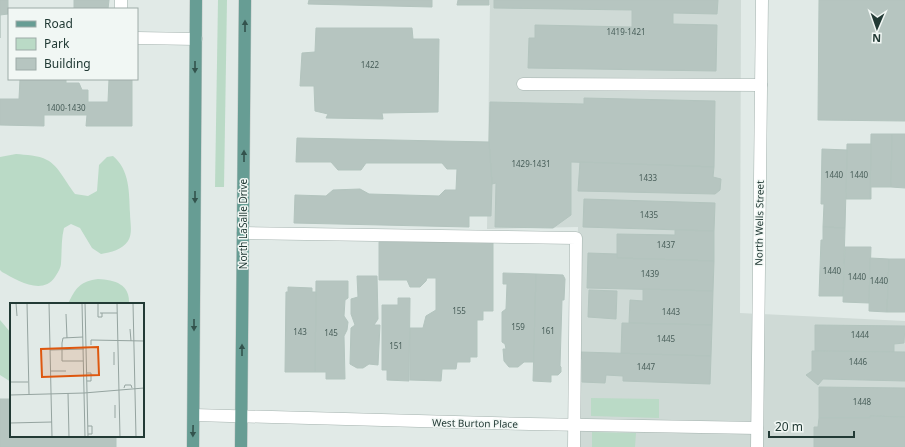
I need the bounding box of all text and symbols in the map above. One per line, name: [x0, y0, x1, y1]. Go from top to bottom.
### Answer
legend: [8, 8, 138, 80]
north arrow: [857, 8, 897, 48]
text: Road: [44, 15, 73, 32]
one-way arrow: [242, 19, 248, 32]
house number: 1419-1421: [606, 26, 646, 37]
text: N: [872, 31, 881, 46]
text: Park: [44, 35, 70, 52]
text: Building: [44, 55, 91, 72]
house number: 1422: [361, 59, 380, 70]
one-way arrow: [192, 61, 198, 74]
house number: 1400-1430: [46, 102, 86, 113]
one-way arrow: [241, 149, 247, 162]
house number: 1429-1431: [511, 158, 551, 169]
house number: 1440: [825, 169, 844, 180]
house number: 1440: [850, 169, 869, 180]
house number: 1433: [639, 172, 658, 183]
street label: North LaSalle Drive: [236, 179, 250, 269]
street label: North Wells Street: [751, 180, 767, 266]
one-way arrow: [192, 191, 198, 204]
house number: 1435: [640, 209, 659, 220]
house number: 1437: [657, 239, 676, 250]
house number: 1440: [823, 265, 842, 276]
house number: 1439: [641, 268, 660, 279]
house number: 1440: [848, 271, 867, 282]
house number: 1440: [870, 275, 889, 286]
inset map: [10, 303, 144, 437]
house number: 155: [452, 305, 466, 316]
house number: 1443: [662, 306, 681, 317]
one-way arrow: [191, 319, 197, 332]
house number: 159: [511, 321, 525, 332]
house number: 161: [541, 325, 555, 336]
house number: 143: [293, 326, 307, 337]
house number: 145: [324, 327, 338, 338]
house number: 1444: [851, 329, 870, 340]
house number: 1445: [657, 333, 676, 344]
house number: 151: [389, 340, 403, 351]
one-way arrow: [239, 343, 245, 356]
house number: 1446: [849, 356, 868, 367]
house number: 1447: [637, 361, 656, 372]
house number: 1448: [853, 396, 872, 407]
scale bar: [769, 413, 854, 439]
street label: West Burton Place: [432, 415, 518, 431]
text: 20 m: [775, 418, 803, 435]
one-way arrow: [190, 425, 196, 438]

